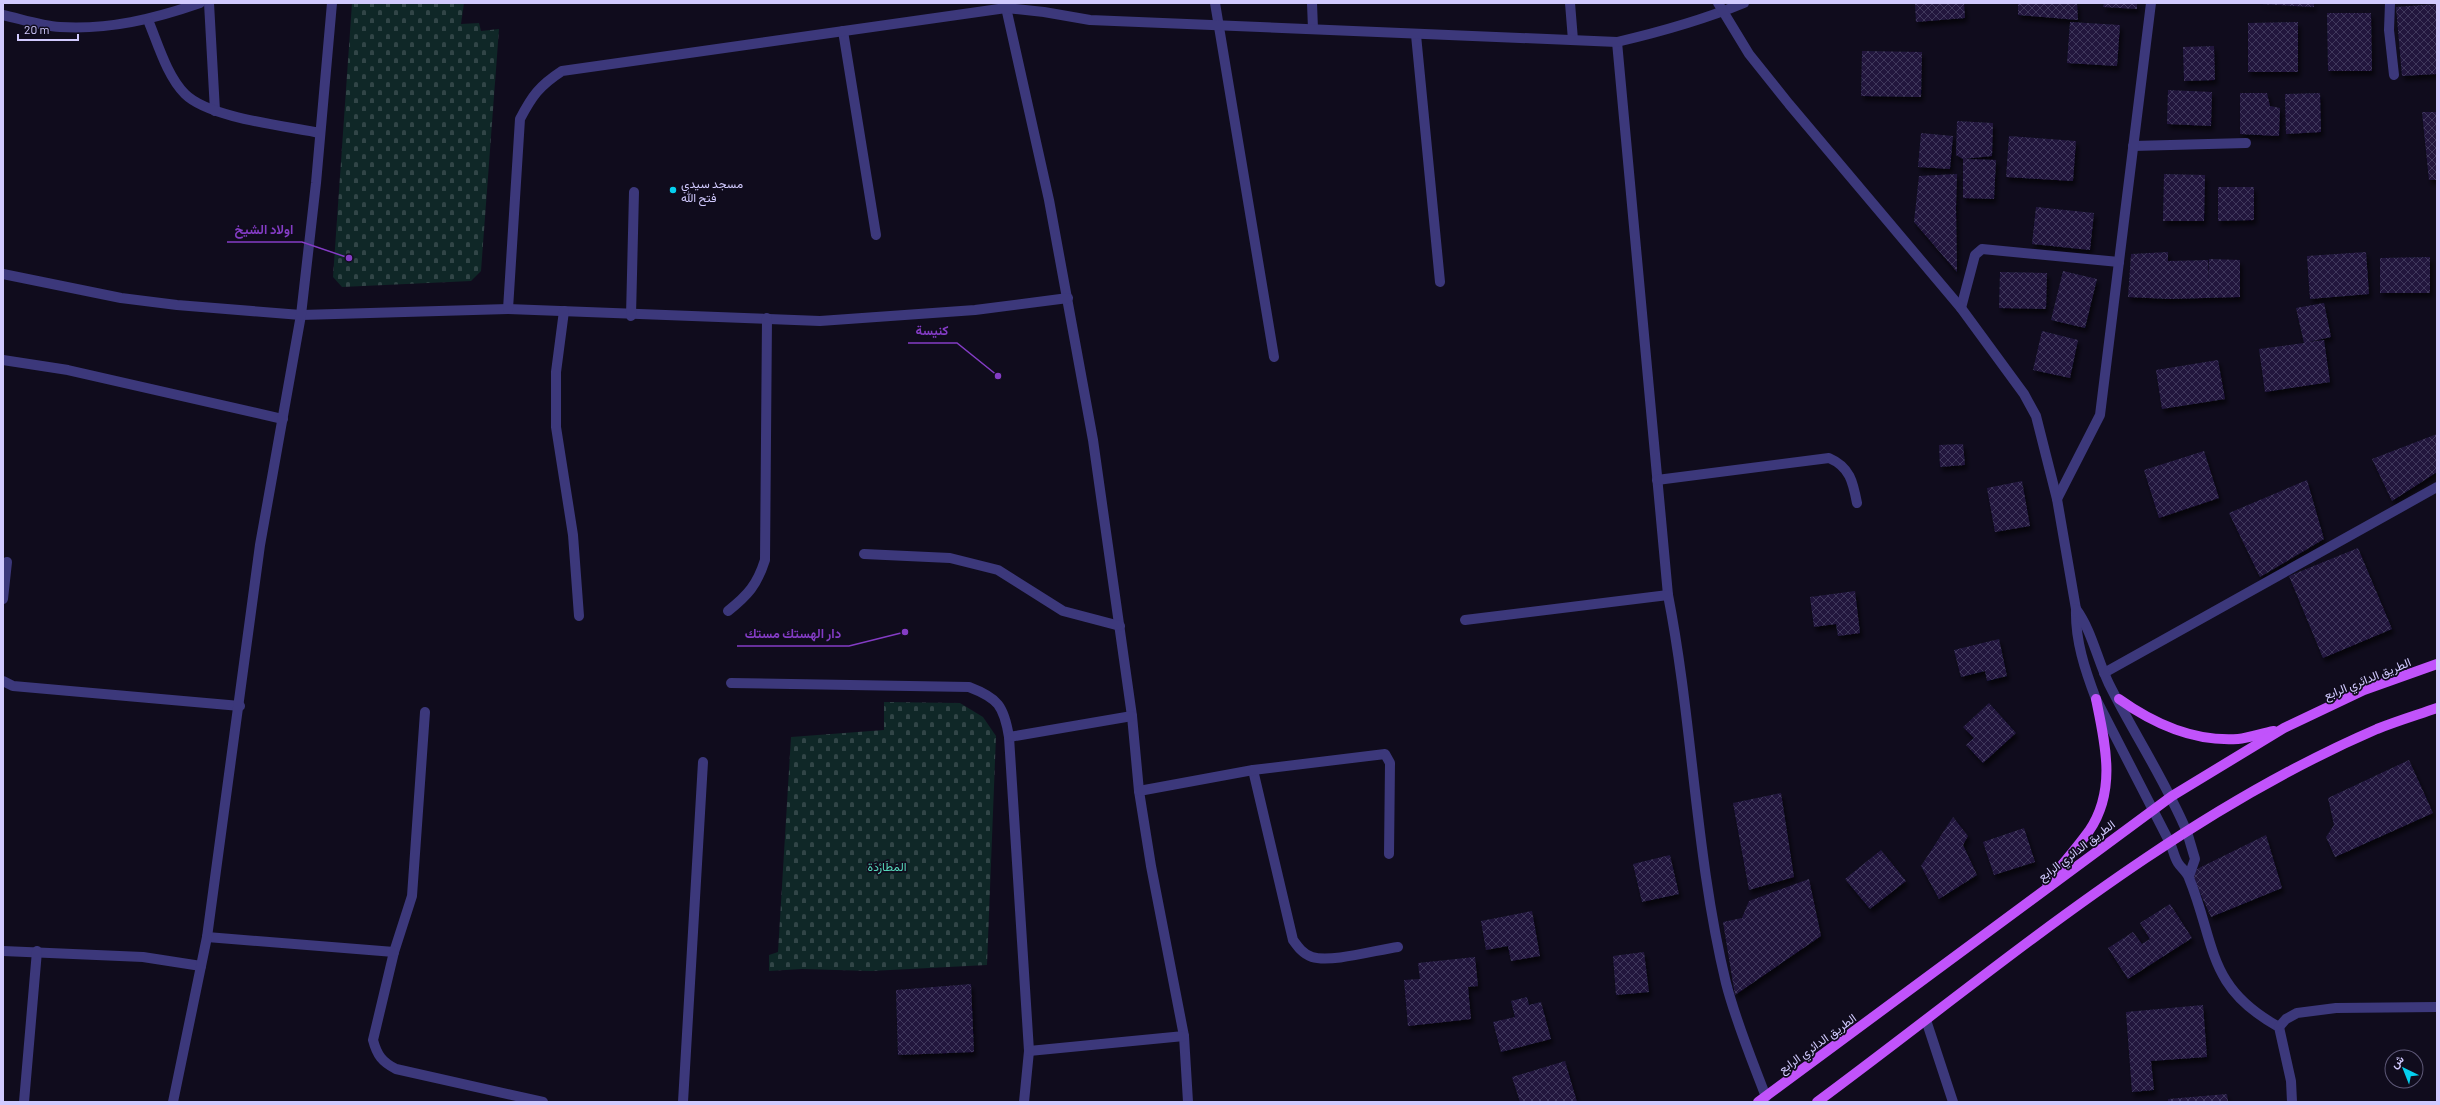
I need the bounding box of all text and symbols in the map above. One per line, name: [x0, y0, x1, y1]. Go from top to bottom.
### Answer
scale bar: [18, 16, 78, 42]
text: 20 m: [24, 22, 50, 36]
place label: مسجد سيدي فتح الله: [681, 176, 743, 207]
marker: مسجد سيدي فتح الله: [668, 185, 678, 195]
callout: اولاد الشيخ: [227, 217, 302, 242]
text: اولاد الشيخ: [235, 221, 293, 239]
callout: كنيسة: [908, 318, 957, 343]
text: كنيسة: [916, 322, 949, 338]
callout: دار الهستك مستك: [737, 621, 849, 646]
text: دار الهستك مستك: [745, 625, 841, 642]
street label: الطريق الدائري الرابع: [2321, 654, 2414, 706]
street label: الطريق الدائري الرابع: [2035, 817, 2120, 887]
park label: المَطَارْدَة: [868, 859, 906, 875]
street label: الطريق الدائري الرابع: [1775, 1010, 1861, 1079]
north arrow: [2384, 1049, 2424, 1089]
text: ش: [2388, 1052, 2407, 1071]

